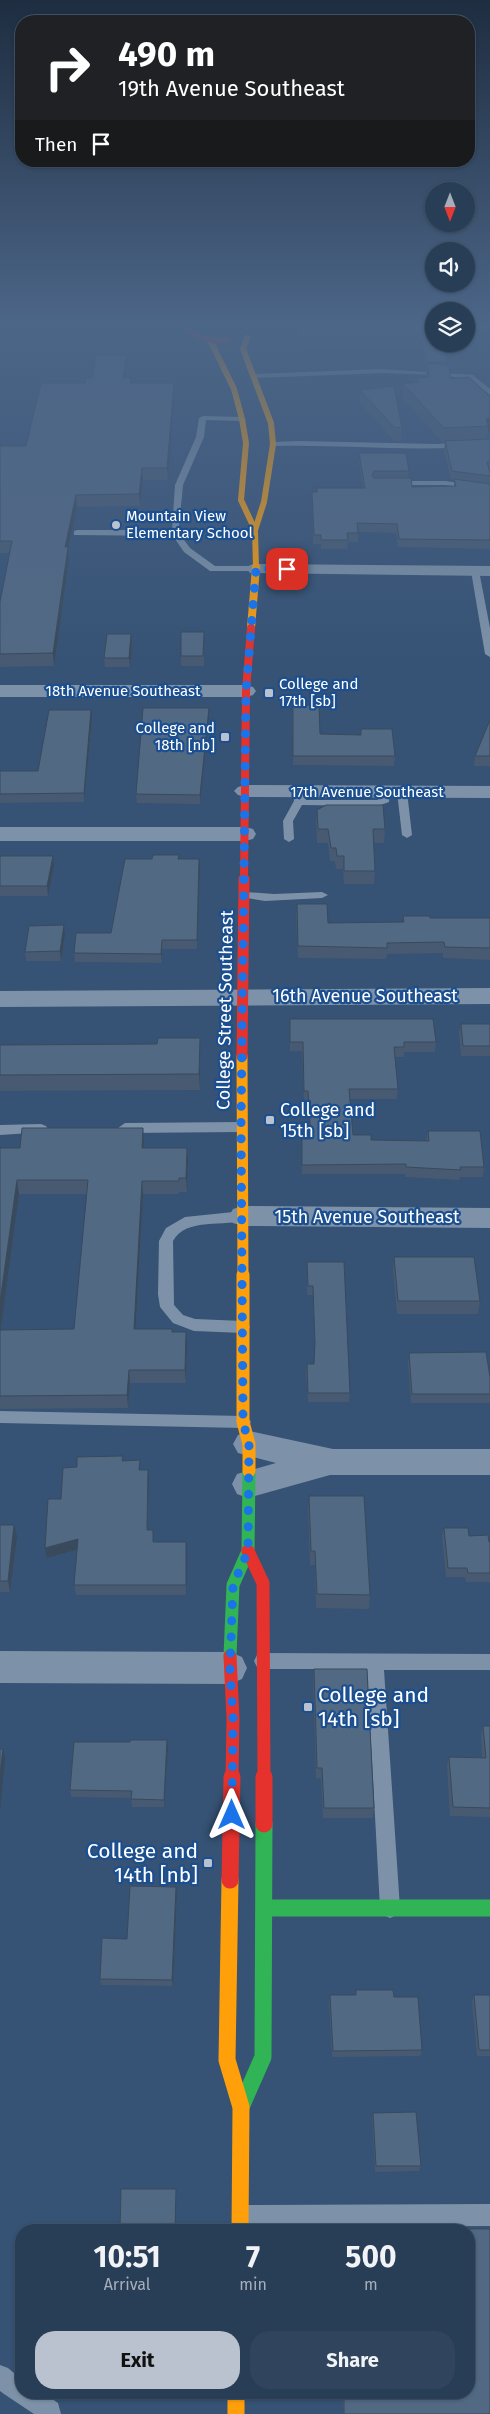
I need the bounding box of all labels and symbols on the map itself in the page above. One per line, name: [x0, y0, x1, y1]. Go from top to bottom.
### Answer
north arrow: [425, 182, 475, 232]
place label: Mountain View Elementary School: [126, 507, 254, 542]
marker: Mountain View Elementary School: [110, 519, 122, 531]
pin: [266, 548, 308, 590]
place label: College and 17th [sb]: [279, 675, 358, 710]
street label: 18th Avenue Southeast: [45, 682, 201, 700]
marker: College and 17th [sb]: [263, 687, 275, 699]
place label: College and 18th [nb]: [136, 719, 215, 754]
marker: College and 18th [nb]: [219, 731, 231, 743]
street label: 17th Avenue Southeast: [290, 783, 444, 801]
street label: College Street Southeast: [212, 909, 238, 1110]
street label: 16th Avenue Southeast: [272, 985, 458, 1007]
place label: College and 15th [sb]: [280, 1099, 375, 1142]
marker: College and 15th [sb]: [264, 1114, 276, 1126]
street label: 15th Avenue Southeast: [274, 1206, 460, 1228]
place label: College and 14th [sb]: [318, 1682, 429, 1732]
marker: College and 14th [sb]: [302, 1701, 314, 1713]
position arrow: [205, 1788, 257, 1840]
place label: College and 14th [nb]: [87, 1838, 198, 1888]
marker: College and 14th [nb]: [202, 1857, 214, 1869]

